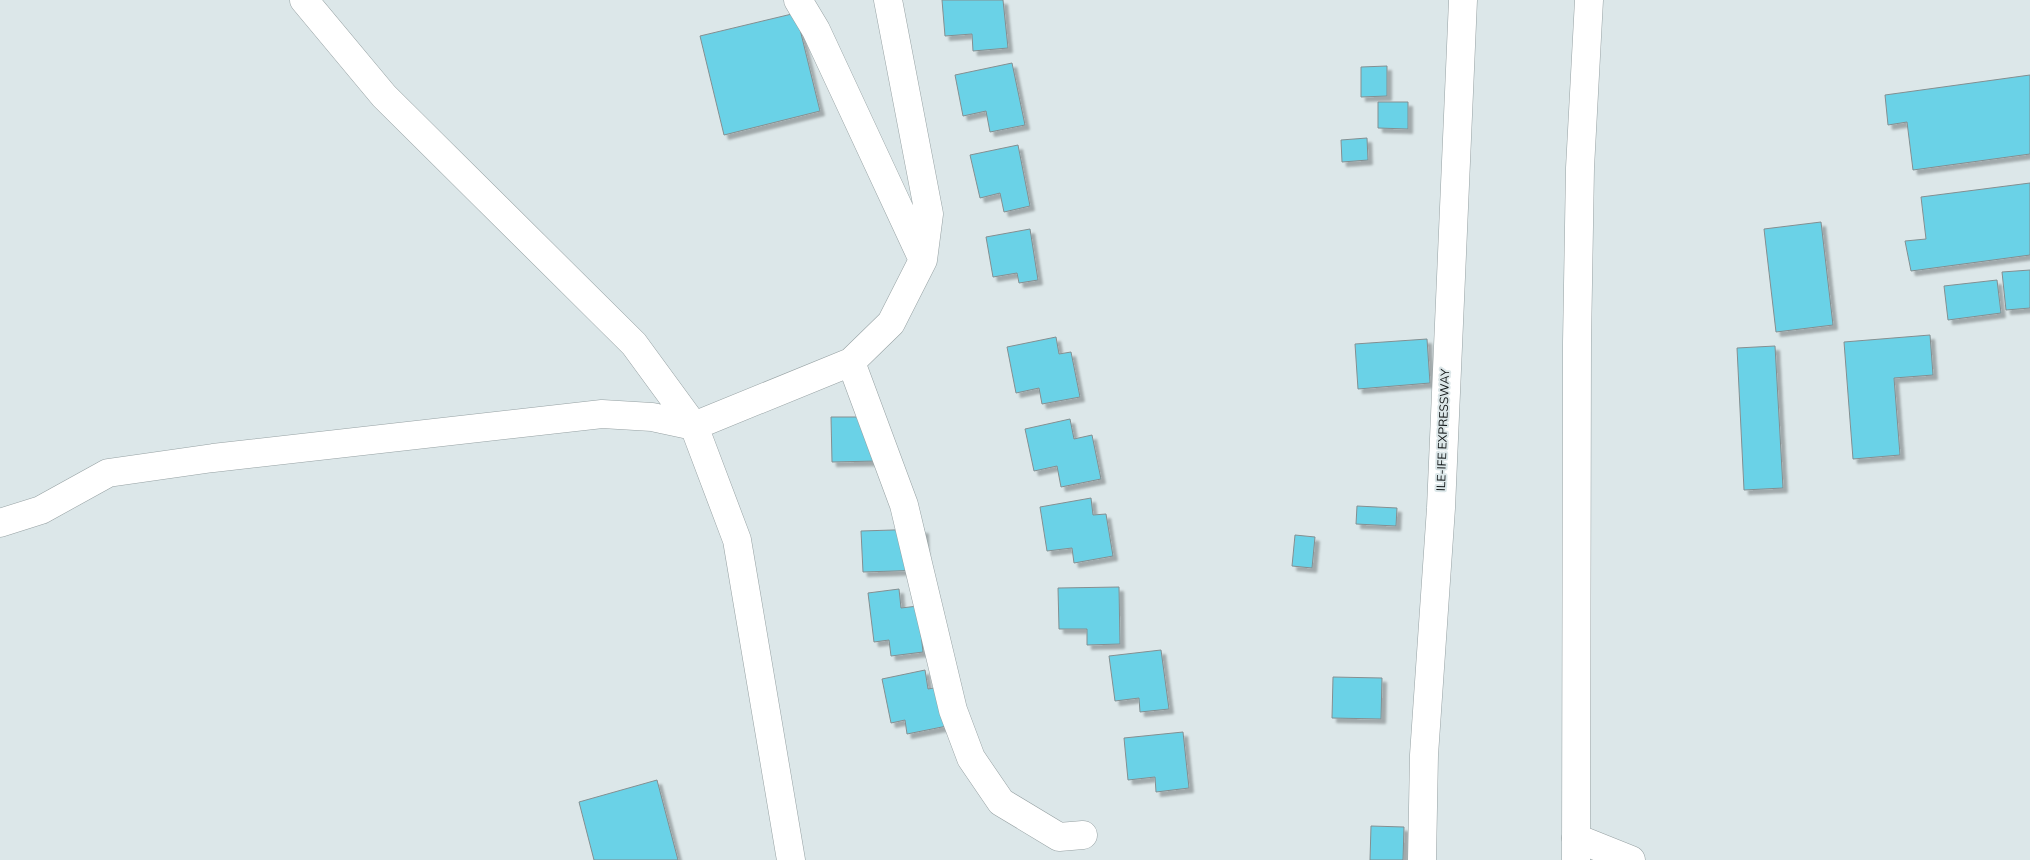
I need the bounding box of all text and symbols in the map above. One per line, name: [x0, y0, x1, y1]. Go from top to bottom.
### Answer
street label: ILE-IFE EXPRESSWAY: [1433, 368, 1452, 491]

